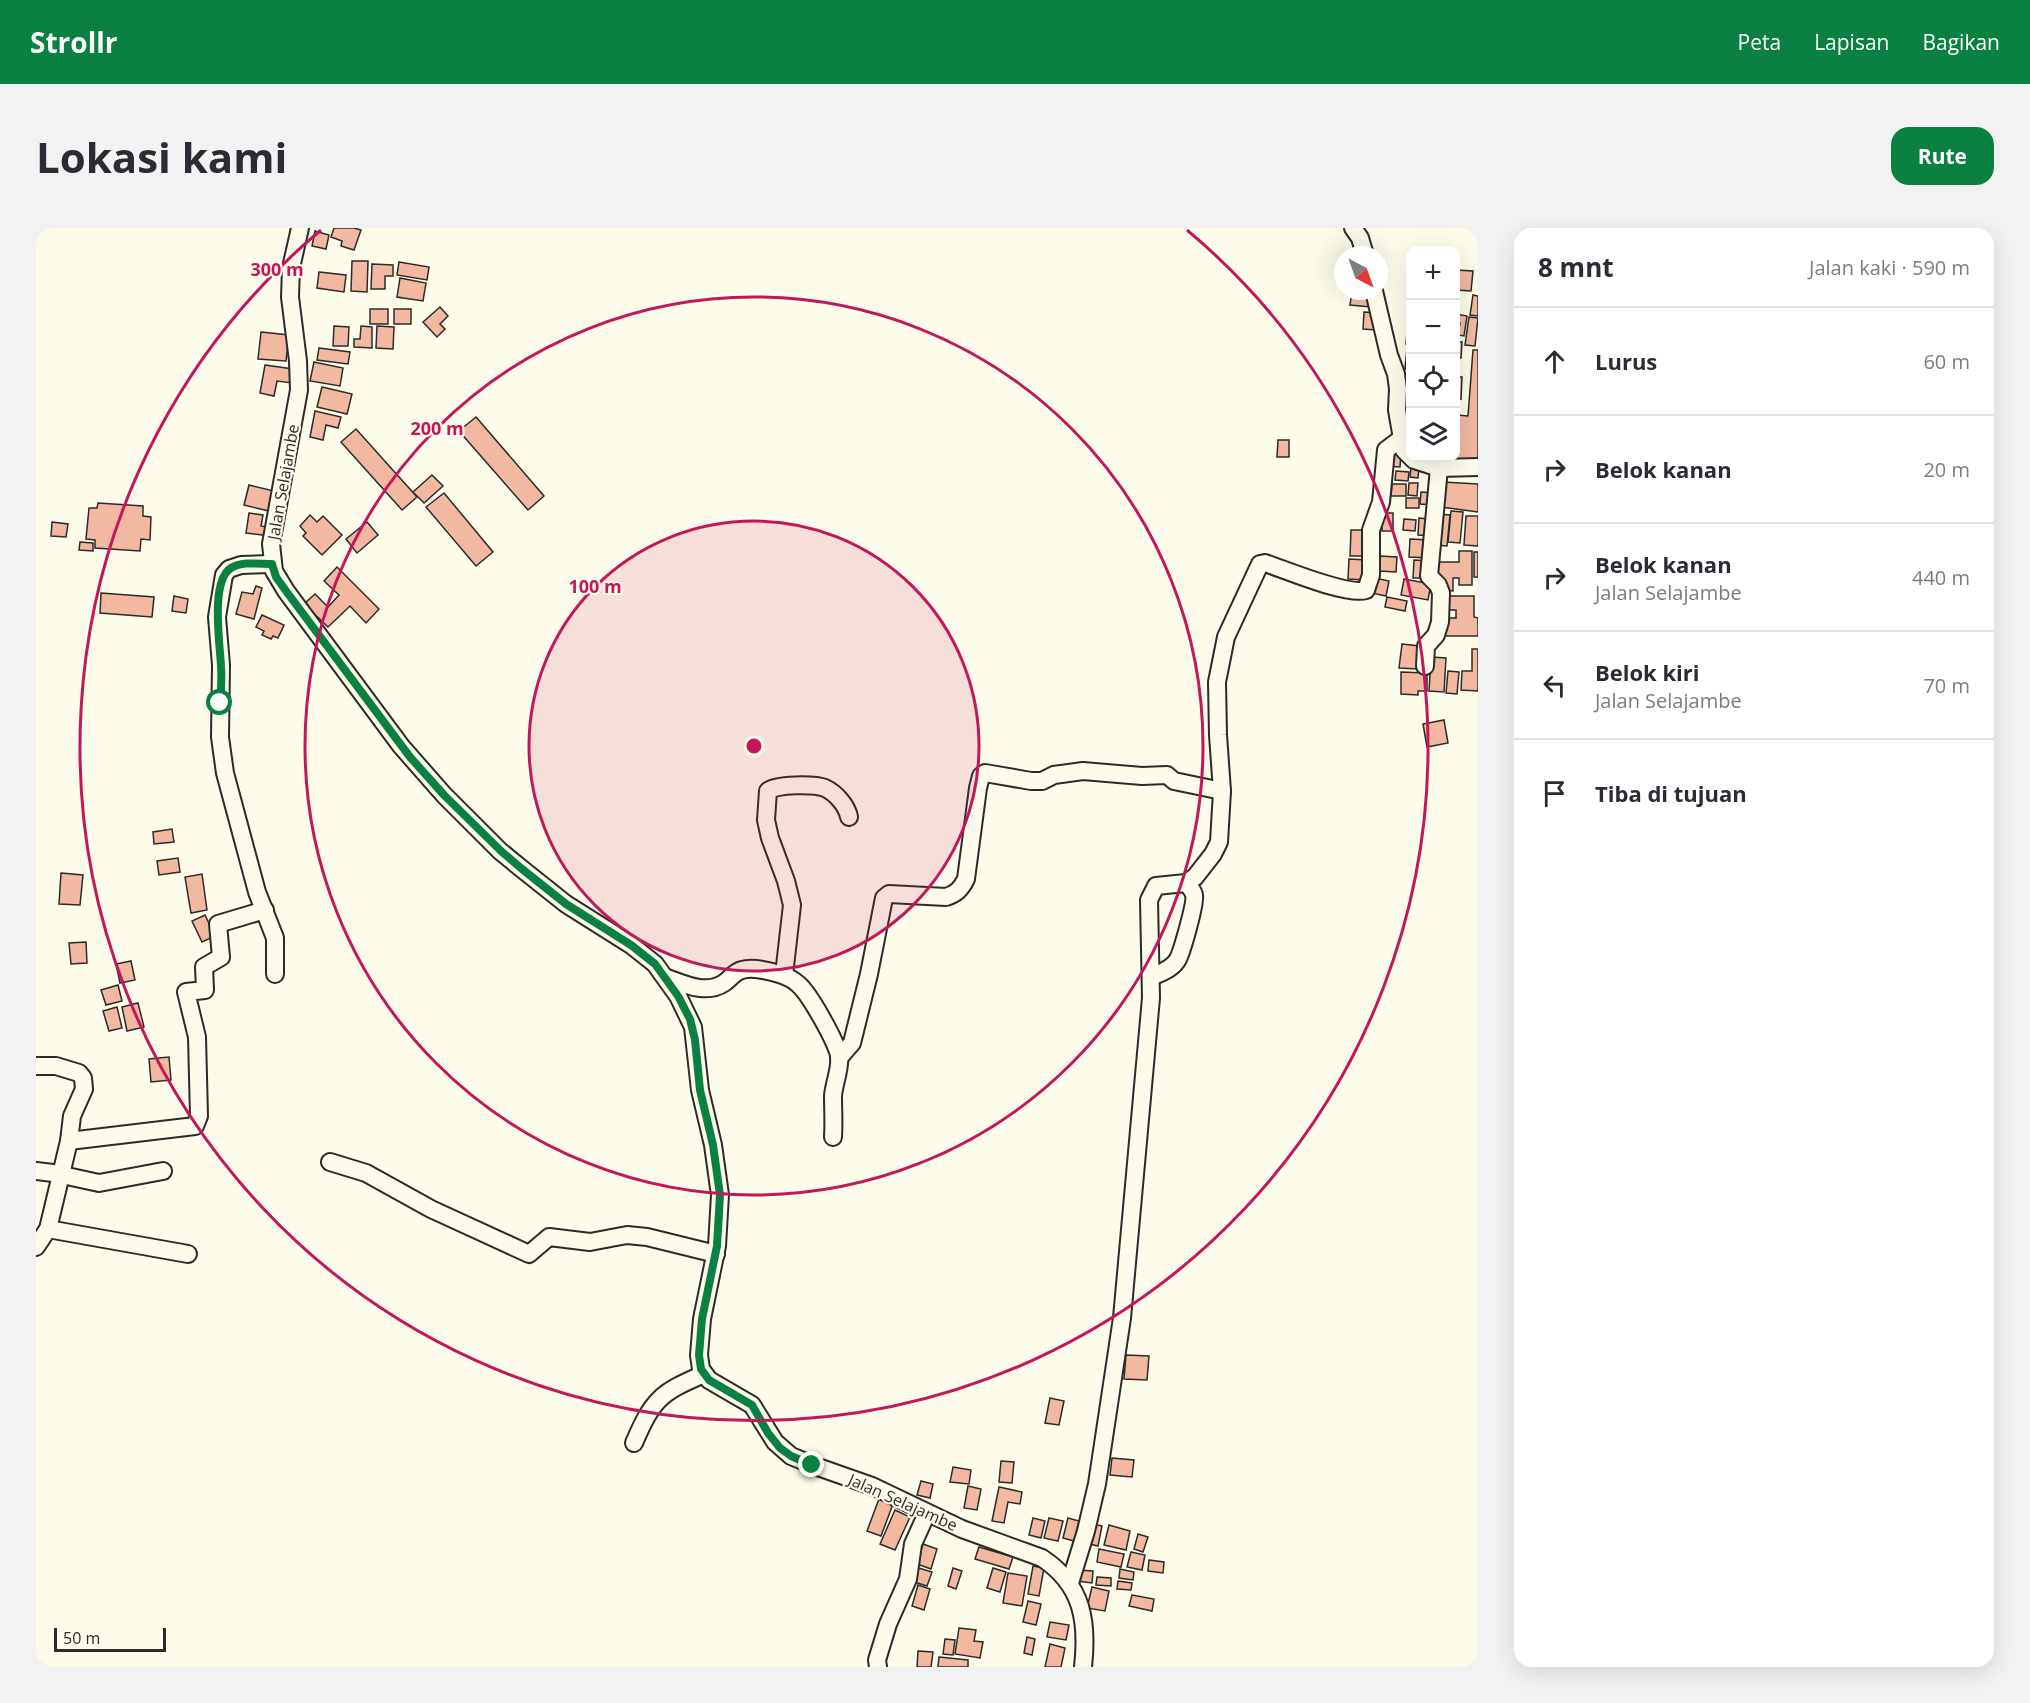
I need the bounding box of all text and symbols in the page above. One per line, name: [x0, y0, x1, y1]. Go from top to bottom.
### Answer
text: Strollr: [30, 23, 117, 61]
text: Peta: [1738, 28, 1781, 56]
text: Lapisan: [1814, 28, 1889, 56]
text: Bagikan: [1922, 28, 2000, 56]
button: Rute: [1891, 127, 1994, 185]
text: Lokasi kami: [36, 128, 287, 185]
north arrow: [1334, 246, 1388, 300]
map controls: [1406, 246, 1460, 462]
button: +: [1406, 246, 1460, 300]
text: 8 mnt: [1538, 249, 1614, 285]
text: Jalan kaki · 590 m: [1809, 254, 1970, 281]
text: 300 m: [250, 257, 304, 281]
button: −: [1406, 300, 1460, 354]
icon: ahead: [1538, 345, 1571, 378]
text: Lurus: [1595, 346, 1657, 376]
text: 60 m: [1923, 348, 1970, 375]
button: locate: [1406, 354, 1460, 408]
button: layers: [1406, 408, 1460, 462]
text: 200 m: [410, 416, 464, 440]
street label: Jalan Selajambe: [262, 422, 304, 544]
icon: right: [1538, 453, 1571, 486]
text: Belok kanan: [1595, 454, 1732, 484]
text: 20 m: [1923, 456, 1970, 483]
text: Belok kanan: [1595, 549, 1732, 579]
icon: right: [1538, 561, 1571, 594]
text: 440 m: [1912, 564, 1970, 591]
text: 100 m: [568, 574, 622, 598]
text: Jalan Selajambe: [1595, 579, 1742, 606]
text: Belok kiri: [1595, 657, 1700, 687]
icon: left: [1538, 669, 1571, 702]
text: 70 m: [1923, 672, 1970, 699]
text: Jalan Selajambe: [1595, 687, 1742, 714]
route start: [206, 689, 232, 715]
centre of rings: [744, 736, 764, 756]
icon: arrive: [1538, 777, 1571, 810]
text: Tiba di tujuan: [1595, 778, 1747, 808]
route end: [798, 1451, 824, 1477]
street label: Jalan Selajambe: [843, 1467, 961, 1536]
scale bar: [54, 1625, 166, 1652]
text: 50 m: [63, 1627, 100, 1649]

